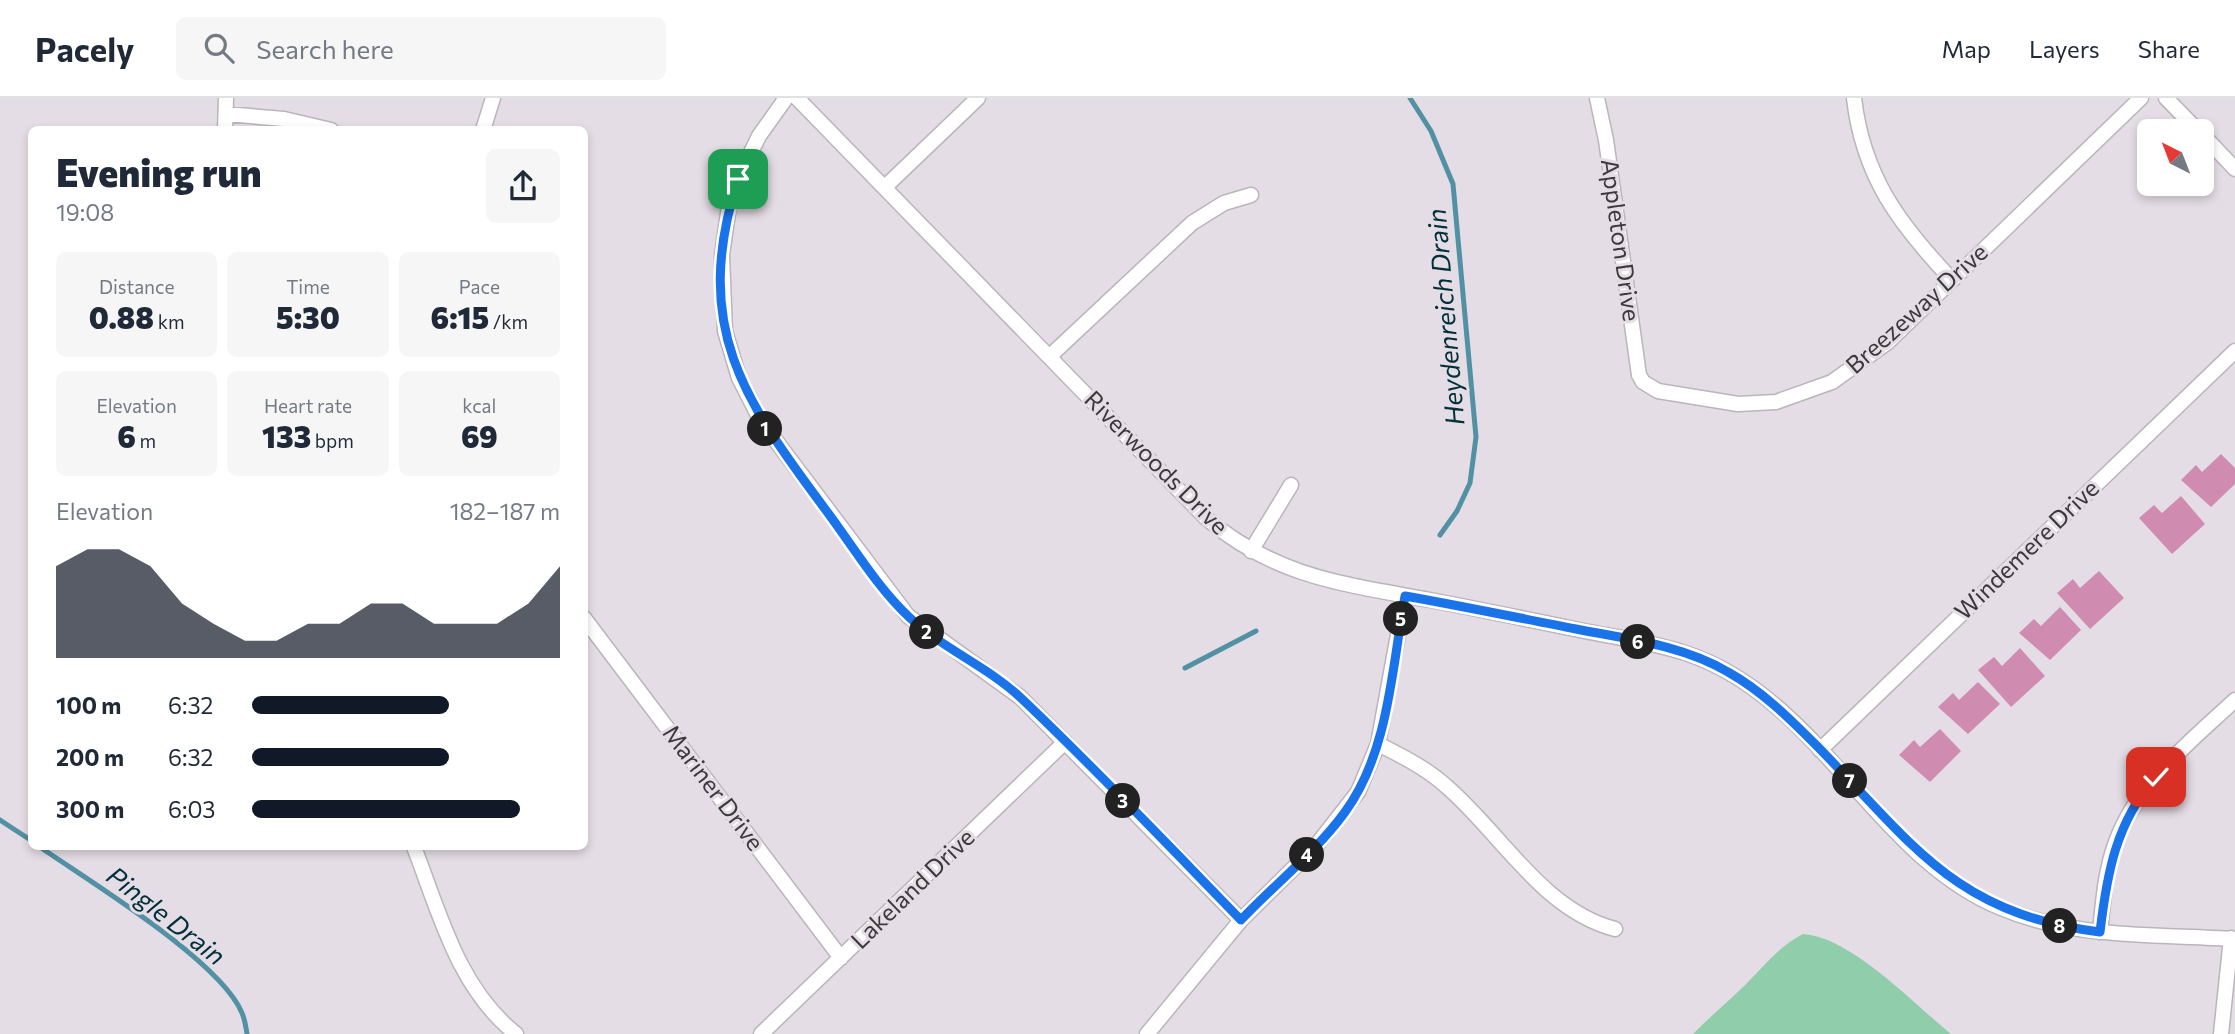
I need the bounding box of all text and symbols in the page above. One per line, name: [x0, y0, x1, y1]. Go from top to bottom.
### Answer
search box: [176, 17, 666, 80]
text: Pacely: [35, 28, 134, 69]
icon: search: [200, 29, 238, 67]
text: Search here: [256, 33, 394, 64]
text: Map: [1942, 34, 1991, 63]
text: Layers: [2029, 34, 2100, 63]
text: Share: [2138, 34, 2200, 63]
north arrow: [2137, 119, 2214, 196]
map controls: [2137, 119, 2214, 196]
text: Evening run: [56, 148, 262, 195]
button: share: [486, 149, 560, 223]
pin: [708, 149, 768, 209]
street label: Appleton Drive: [1596, 157, 1647, 323]
icon: arrive: [719, 160, 757, 198]
text: 19:08: [56, 198, 114, 226]
water label: Heydenreich Drain: [1420, 208, 1469, 427]
street label: Breezeway Drive: [1839, 237, 1993, 379]
text: Distance: [99, 275, 174, 298]
text: Time: [286, 275, 330, 298]
text: Pace: [459, 275, 500, 298]
text: 0.88: [89, 298, 154, 335]
text: 5:30: [276, 298, 340, 335]
text: 6:15: [430, 298, 489, 335]
text: km: [154, 310, 185, 333]
text: /km: [489, 310, 528, 333]
street label: Riverwoods Drive: [1079, 384, 1235, 540]
text: Elevation: [97, 394, 177, 417]
text: Heart rate: [264, 394, 352, 417]
text: kcal: [462, 394, 496, 417]
pin: 1: [748, 412, 782, 446]
text: 6: [117, 417, 136, 454]
text: 133: [262, 417, 311, 454]
text: 69: [461, 417, 498, 454]
text: 1: [760, 417, 769, 440]
text: m: [136, 429, 156, 452]
text: bpm: [311, 429, 354, 452]
street label: Windemere Drive: [1948, 473, 2104, 625]
text: Elevation: [56, 497, 153, 525]
text: 182–187 m: [450, 497, 560, 525]
pin: 5: [1384, 602, 1418, 636]
text: 5: [1395, 607, 1406, 630]
pin: 2: [909, 614, 944, 650]
text: 2: [921, 620, 932, 643]
pin: 6: [1620, 624, 1656, 660]
text: 6: [1632, 630, 1643, 653]
text: 100 m: [56, 691, 121, 719]
text: 6:32: [168, 691, 213, 719]
street label: Mariner Drive: [658, 719, 771, 856]
text: 200 m: [56, 743, 124, 771]
text: 6:32: [168, 743, 213, 771]
pin: [2126, 747, 2186, 807]
icon: check: [2137, 758, 2175, 796]
pin: 7: [1832, 764, 1868, 798]
text: 7: [1844, 769, 1855, 792]
pin: 3: [1106, 784, 1140, 818]
text: 3: [1117, 789, 1128, 812]
text: 300 m: [56, 795, 124, 823]
text: 6:03: [168, 795, 215, 823]
street label: Lakeland Drive: [844, 822, 980, 954]
pin: 4: [1290, 838, 1324, 872]
text: 4: [1301, 843, 1312, 866]
water label: Pingle Drain: [102, 859, 232, 971]
pin: 8: [2042, 908, 2078, 944]
text: 8: [2054, 914, 2065, 937]

